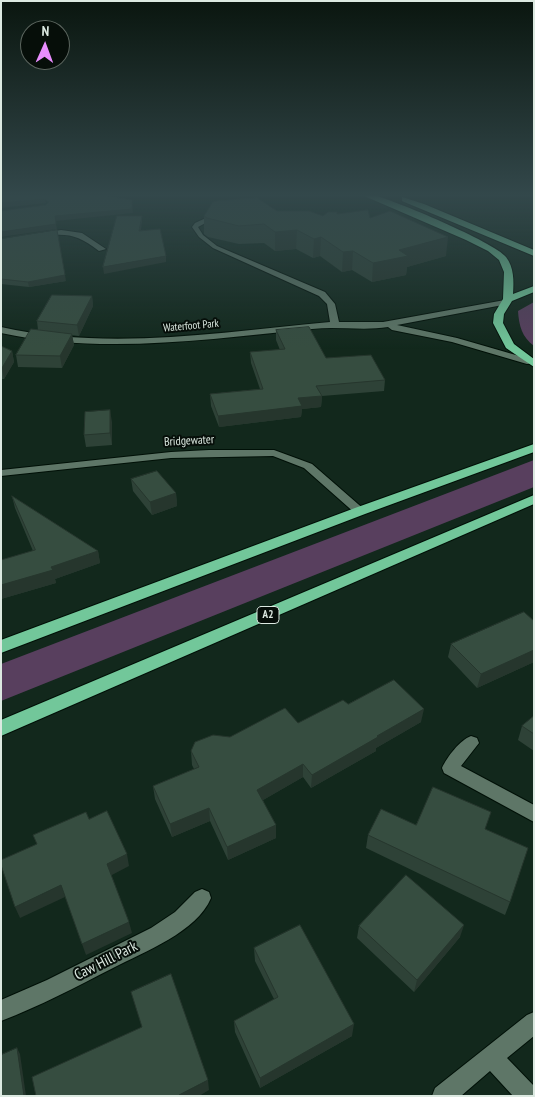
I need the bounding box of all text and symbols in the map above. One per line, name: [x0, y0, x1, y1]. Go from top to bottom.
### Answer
north arrow: [20, 20, 70, 70]
text: N: [41, 22, 50, 40]
street label: Waterfoot Park: [163, 317, 219, 335]
street label: Bridgewater: [164, 432, 214, 450]
road number: A2: [257, 606, 279, 624]
street label: Caw Hill Park: [71, 937, 141, 985]

